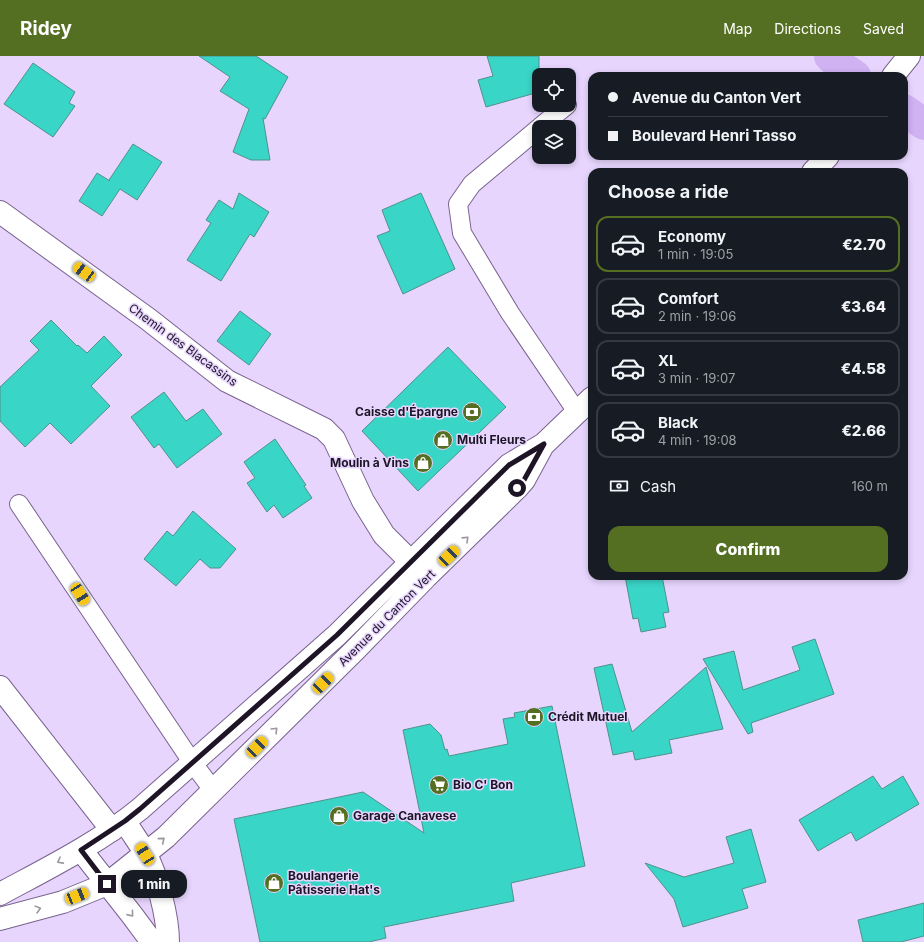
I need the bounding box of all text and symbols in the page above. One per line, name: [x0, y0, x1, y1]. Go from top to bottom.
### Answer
text: Ridey: [20, 17, 72, 40]
text: Map: [723, 20, 752, 37]
text: Directions: [774, 20, 841, 37]
text: Saved: [863, 20, 904, 37]
map controls: [532, 68, 576, 164]
button: locate: [532, 68, 576, 112]
text: Avenue du Canton Vert: [632, 88, 801, 107]
button: layers: [532, 120, 576, 164]
text: Boulevard Henri Tasso: [632, 126, 796, 145]
text: Choose a ride: [608, 181, 729, 202]
icon: car: [610, 226, 646, 262]
text: Economy: [658, 227, 726, 246]
text: €2.70: [842, 235, 886, 254]
text: 1 min · 19:05: [658, 246, 733, 262]
car: [71, 260, 97, 284]
icon: car: [610, 288, 646, 324]
text: Comfort: [658, 289, 719, 308]
text: €3.64: [841, 297, 886, 316]
street label: Chemin des Blacassins: [126, 300, 241, 389]
text: 2 min · 19:06: [658, 308, 736, 324]
icon: car: [610, 350, 646, 386]
text: XL: [658, 351, 678, 370]
text: €4.58: [841, 359, 886, 378]
text: 3 min · 19:07: [658, 370, 735, 386]
bank icon: Caisse d'Épargne: [461, 401, 483, 423]
place label: Caisse d'Épargne: [355, 404, 458, 419]
icon: car: [610, 412, 646, 448]
text: Black: [658, 413, 698, 432]
text: €2.66: [841, 421, 886, 440]
shop icon: Multi Fleurs: [432, 429, 454, 451]
place label: Multi Fleurs: [457, 432, 526, 447]
text: 4 min · 19:08: [658, 432, 737, 448]
shop icon: Moulin à Vins: [412, 452, 434, 474]
place label: Moulin à Vins: [330, 455, 409, 470]
icon: cash: [608, 475, 630, 497]
text: Cash: [640, 477, 676, 496]
text: 160 m: [851, 478, 888, 494]
route start: [508, 479, 526, 497]
button: Confirm: [608, 526, 888, 572]
one-way arrow: [461, 536, 469, 544]
car: [436, 543, 462, 569]
street label: Avenue du Canton Vert: [335, 566, 438, 669]
car: [68, 581, 92, 607]
car: [310, 670, 336, 696]
bank icon: Crédit Mutuel: [523, 706, 545, 728]
place label: Crédit Mutuel: [548, 709, 628, 724]
one-way arrow: [270, 727, 278, 734]
car: [244, 734, 270, 760]
supermarket icon: Bio C' Bon: [428, 774, 450, 796]
place label: Bio C' Bon: [453, 777, 513, 792]
shop icon: Garage Canavese: [328, 805, 350, 827]
place label: Garage Canavese: [353, 808, 456, 823]
one-way arrow: [157, 838, 165, 845]
car: [134, 841, 156, 867]
one-way arrow: [57, 857, 64, 864]
place label: Boulangerie Pâtisserie Hat's: [288, 868, 380, 897]
callout: 1 min: [121, 870, 187, 898]
shop icon: Boulangerie Pâtisserie Hat's: [263, 872, 285, 894]
route end: [98, 875, 116, 893]
text: 1 min: [138, 876, 170, 892]
car: [64, 886, 90, 906]
one-way arrow: [34, 905, 41, 914]
one-way arrow: [127, 909, 134, 916]

